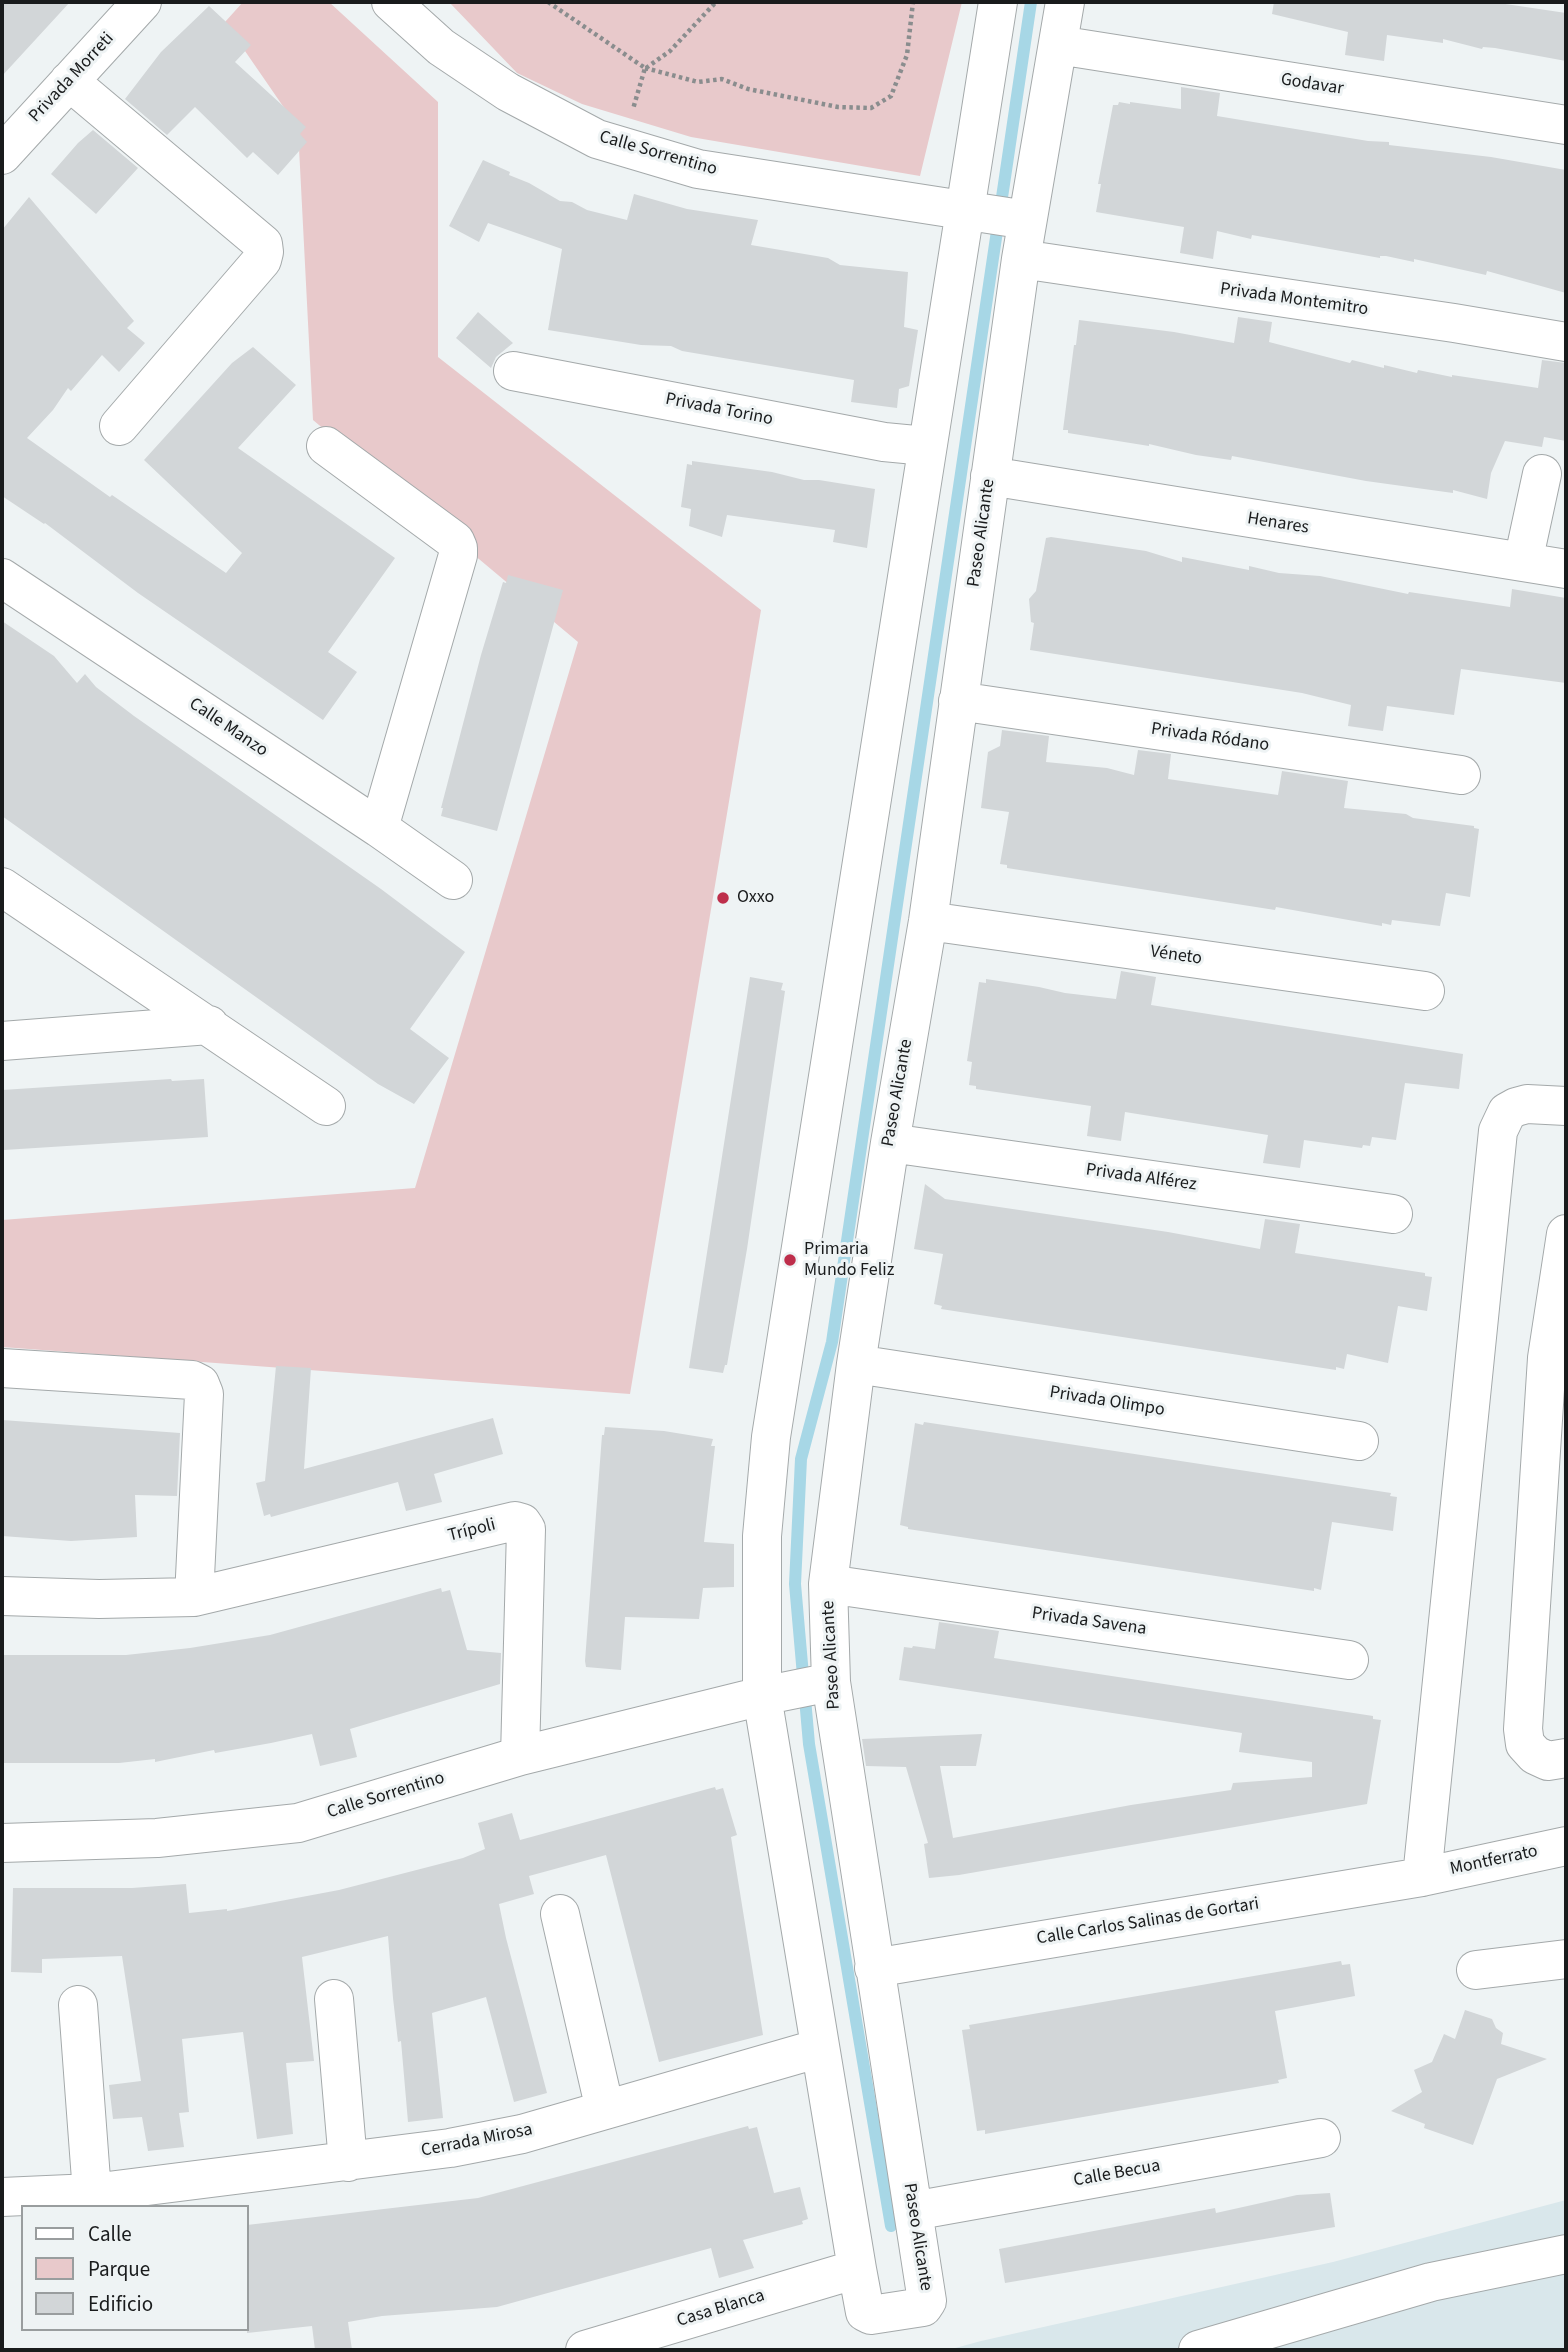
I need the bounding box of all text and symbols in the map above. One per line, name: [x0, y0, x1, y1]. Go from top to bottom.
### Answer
street label: Privada Morreti: [25, 29, 119, 127]
street label: Godavar: [1279, 69, 1345, 101]
street label: Calle Sorrentino: [597, 127, 719, 181]
street label: Privada Montemitro: [1219, 279, 1369, 321]
street label: Privada Torino: [663, 389, 775, 431]
street label: Paseo Alicante: [964, 478, 1000, 588]
street label: Henares: [1246, 508, 1310, 540]
street label: Calle Manzo: [185, 694, 271, 762]
street label: Privada Ródano: [1150, 719, 1270, 757]
place label: Oxxo: [737, 887, 774, 909]
marker: Oxxo: [715, 890, 731, 906]
street label: Véneto: [1149, 942, 1203, 970]
street label: Paseo Alicante: [878, 1038, 918, 1148]
street label: Privada Alférez: [1084, 1160, 1198, 1196]
place label: Primaria Mundo Feliz: [804, 1239, 894, 1282]
marker: Primaria Mundo Feliz: [782, 1252, 798, 1268]
street label: Privada Olimpo: [1048, 1382, 1166, 1422]
street label: Trípoli: [446, 1515, 498, 1547]
street label: Paseo Alicante: [818, 1600, 846, 1710]
street label: Privada Savena: [1030, 1603, 1148, 1641]
street label: Calle Sorrentino: [325, 1768, 447, 1824]
street label: Montferrato: [1448, 1841, 1540, 1881]
street label: Calle Carlos Salinas de Gortari: [1035, 1894, 1261, 1950]
street label: Cerrada Mirosa: [420, 2120, 534, 2162]
street label: Calle Becua: [1072, 2156, 1162, 2192]
street label: Paseo Alicante: [898, 2182, 936, 2292]
legend: [21, 2205, 248, 2331]
text: Calle: [88, 2219, 132, 2249]
text: Parque: [88, 2254, 150, 2284]
street label: Casa Blanca: [674, 2285, 768, 2333]
text: Edificio: [88, 2289, 153, 2319]

